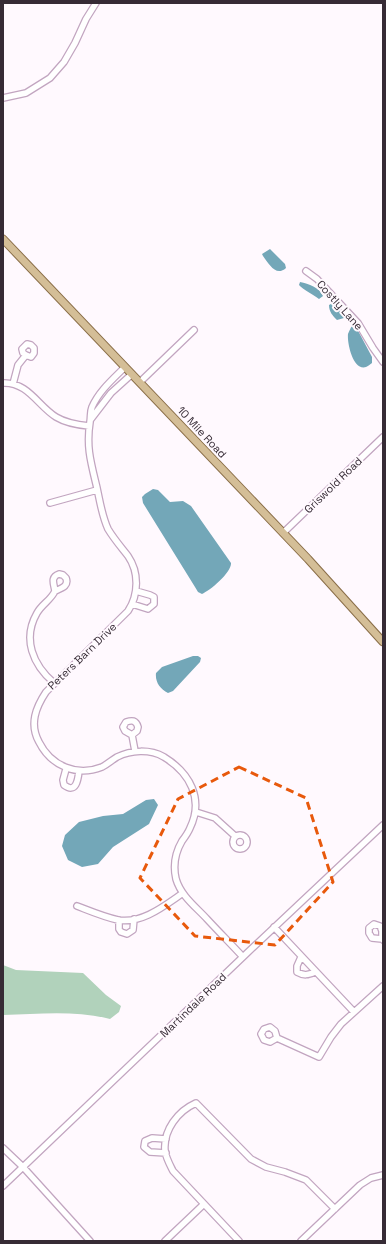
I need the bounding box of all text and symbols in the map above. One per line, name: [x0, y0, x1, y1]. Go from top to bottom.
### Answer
street label: Costly Lane: [314, 277, 366, 333]
street label: 10 Mile Road: [174, 403, 230, 461]
street label: Griswold Road: [301, 454, 365, 516]
street label: Peters Barn Drive: [45, 620, 119, 692]
street label: Martindale Road: [157, 970, 229, 1040]

